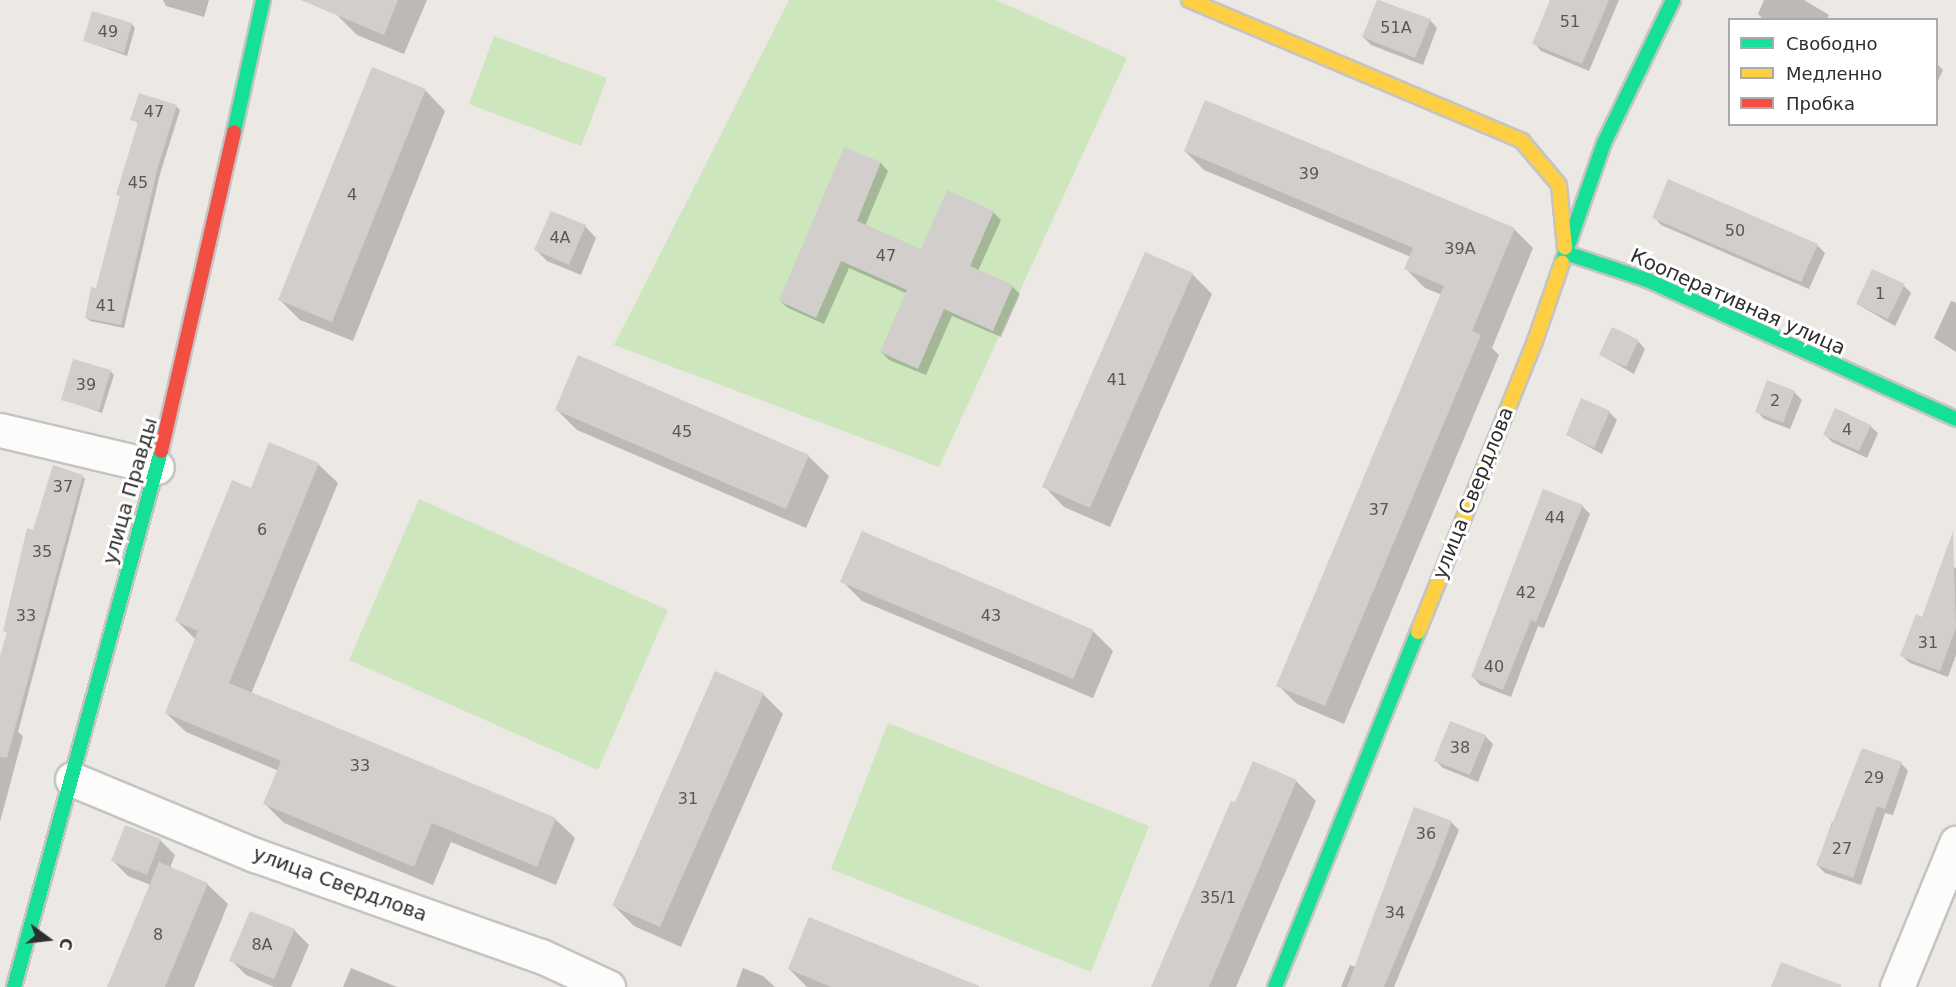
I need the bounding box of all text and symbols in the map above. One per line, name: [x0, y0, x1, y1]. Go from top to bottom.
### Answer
house number: 51: [1560, 12, 1580, 32]
house number: 51А: [1380, 18, 1412, 38]
legend: [1728, 18, 1938, 126]
house number: 49: [98, 22, 118, 42]
text: Свободно: [1786, 33, 1878, 54]
text: Медленно: [1786, 63, 1882, 84]
text: Пробка: [1786, 93, 1855, 114]
house number: 47: [144, 102, 164, 122]
house number: 39: [1299, 164, 1319, 184]
house number: 45: [128, 173, 148, 193]
house number: 4: [347, 185, 357, 205]
house number: 50: [1725, 221, 1745, 241]
house number: 4А: [549, 228, 571, 248]
house number: 39А: [1444, 239, 1476, 259]
street label: Кооперативная улица: [1627, 244, 1849, 360]
house number: 47: [876, 246, 896, 266]
house number: 1: [1875, 284, 1885, 304]
house number: 41: [96, 296, 116, 316]
house number: 41: [1107, 370, 1127, 390]
house number: 39: [76, 375, 96, 395]
house number: 2: [1770, 391, 1780, 411]
street label: улица Свердлова: [1428, 403, 1518, 583]
street label: улица Правды: [98, 415, 162, 567]
house number: 4: [1842, 420, 1852, 440]
house number: 45: [672, 422, 692, 442]
house number: 37: [53, 477, 73, 497]
house number: 37: [1369, 500, 1389, 520]
house number: 44: [1545, 508, 1565, 528]
house number: 6: [257, 520, 267, 540]
house number: 35: [32, 542, 52, 562]
house number: 42: [1516, 583, 1536, 603]
house number: 33: [16, 606, 36, 626]
house number: 43: [981, 606, 1001, 626]
house number: 31: [1918, 633, 1938, 653]
house number: 40: [1484, 657, 1504, 677]
house number: 38: [1450, 738, 1470, 758]
house number: 33: [350, 756, 370, 776]
house number: 29: [1864, 768, 1884, 788]
house number: 31: [678, 789, 698, 809]
house number: 36: [1416, 824, 1436, 844]
house number: 27: [1832, 839, 1852, 859]
street label: улица Свердлова: [250, 841, 430, 927]
house number: 35/1: [1200, 888, 1236, 908]
house number: 34: [1385, 903, 1405, 923]
north arrow: [18, 909, 78, 969]
house number: 8: [153, 925, 163, 945]
house number: 8А: [251, 935, 273, 955]
text: С: [55, 936, 77, 952]

